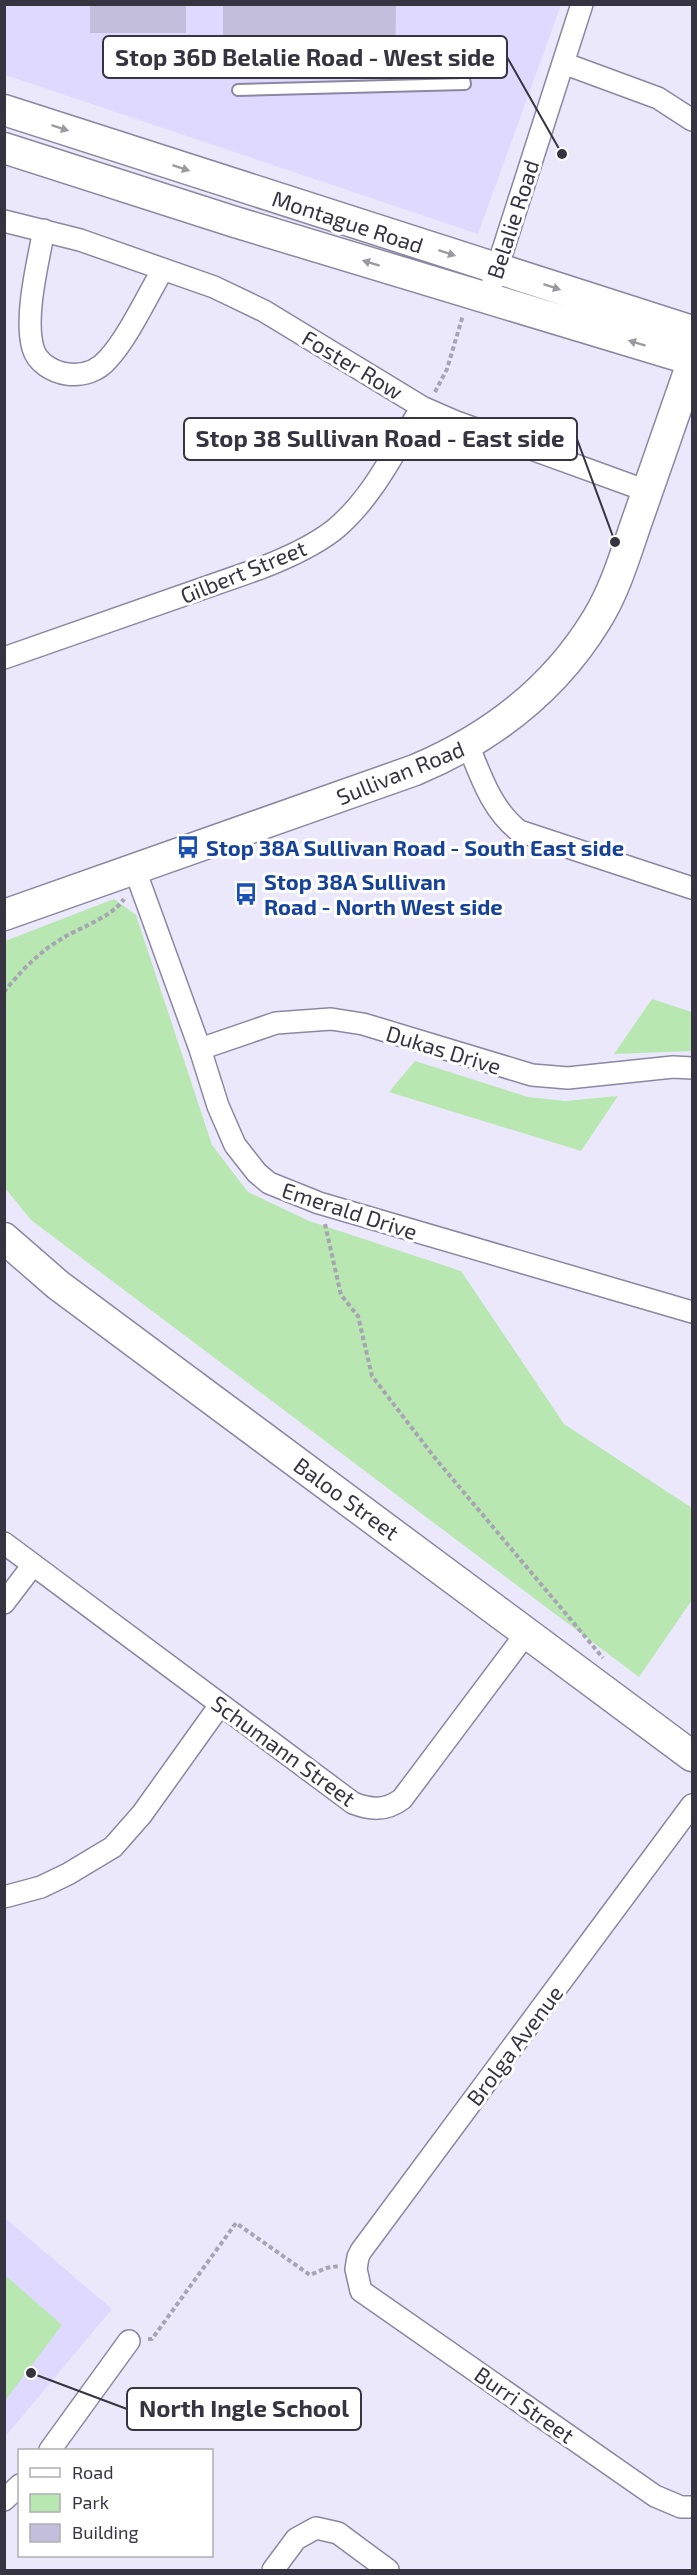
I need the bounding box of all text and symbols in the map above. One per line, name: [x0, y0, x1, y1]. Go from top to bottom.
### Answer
callout: Stop 36D Belalie Road - West side: [103, 36, 507, 78]
text: Stop 36D Belalie Road - West side: [115, 42, 495, 71]
one-way arrow: [51, 124, 69, 133]
street label: Belalie Road: [481, 156, 543, 282]
one-way arrow: [172, 164, 190, 173]
street label: Montague Road: [269, 184, 427, 258]
one-way arrow: [438, 249, 456, 258]
one-way arrow: [362, 258, 380, 267]
one-way arrow: [543, 282, 561, 292]
street label: Foster Row: [298, 324, 408, 404]
one-way arrow: [627, 338, 645, 347]
callout: Stop 38 Sullivan Road - East side: [184, 418, 577, 460]
text: Stop 38 Sullivan Road - East side: [195, 423, 565, 452]
street label: Gilbert Street: [176, 534, 310, 608]
street label: Sullivan Road: [332, 735, 468, 809]
bus stop icon: Stop 38A Sullivan Road - South East side: [175, 834, 201, 860]
place label: Stop 38A Sullivan Road - South East side: [206, 834, 624, 860]
place label: Stop 38A Sullivan Road - North West side: [264, 868, 503, 919]
bus stop icon: Stop 38A Sullivan Road - North West side: [233, 881, 259, 907]
street label: Dukas Drive: [383, 1019, 505, 1079]
street label: Emerald Drive: [279, 1176, 421, 1244]
street label: Baloo Street: [289, 1451, 405, 1545]
street label: Schumann Street: [207, 1689, 361, 1811]
street label: Brolga Avenue: [460, 1980, 568, 2110]
street label: Burri Street: [470, 2360, 580, 2448]
callout: North Ingle School: [127, 2388, 361, 2430]
text: North Ingle School: [139, 2393, 349, 2422]
legend: [18, 2449, 213, 2557]
text: Road: [72, 2461, 113, 2483]
text: Park: [72, 2491, 109, 2513]
text: Building: [72, 2521, 139, 2543]

